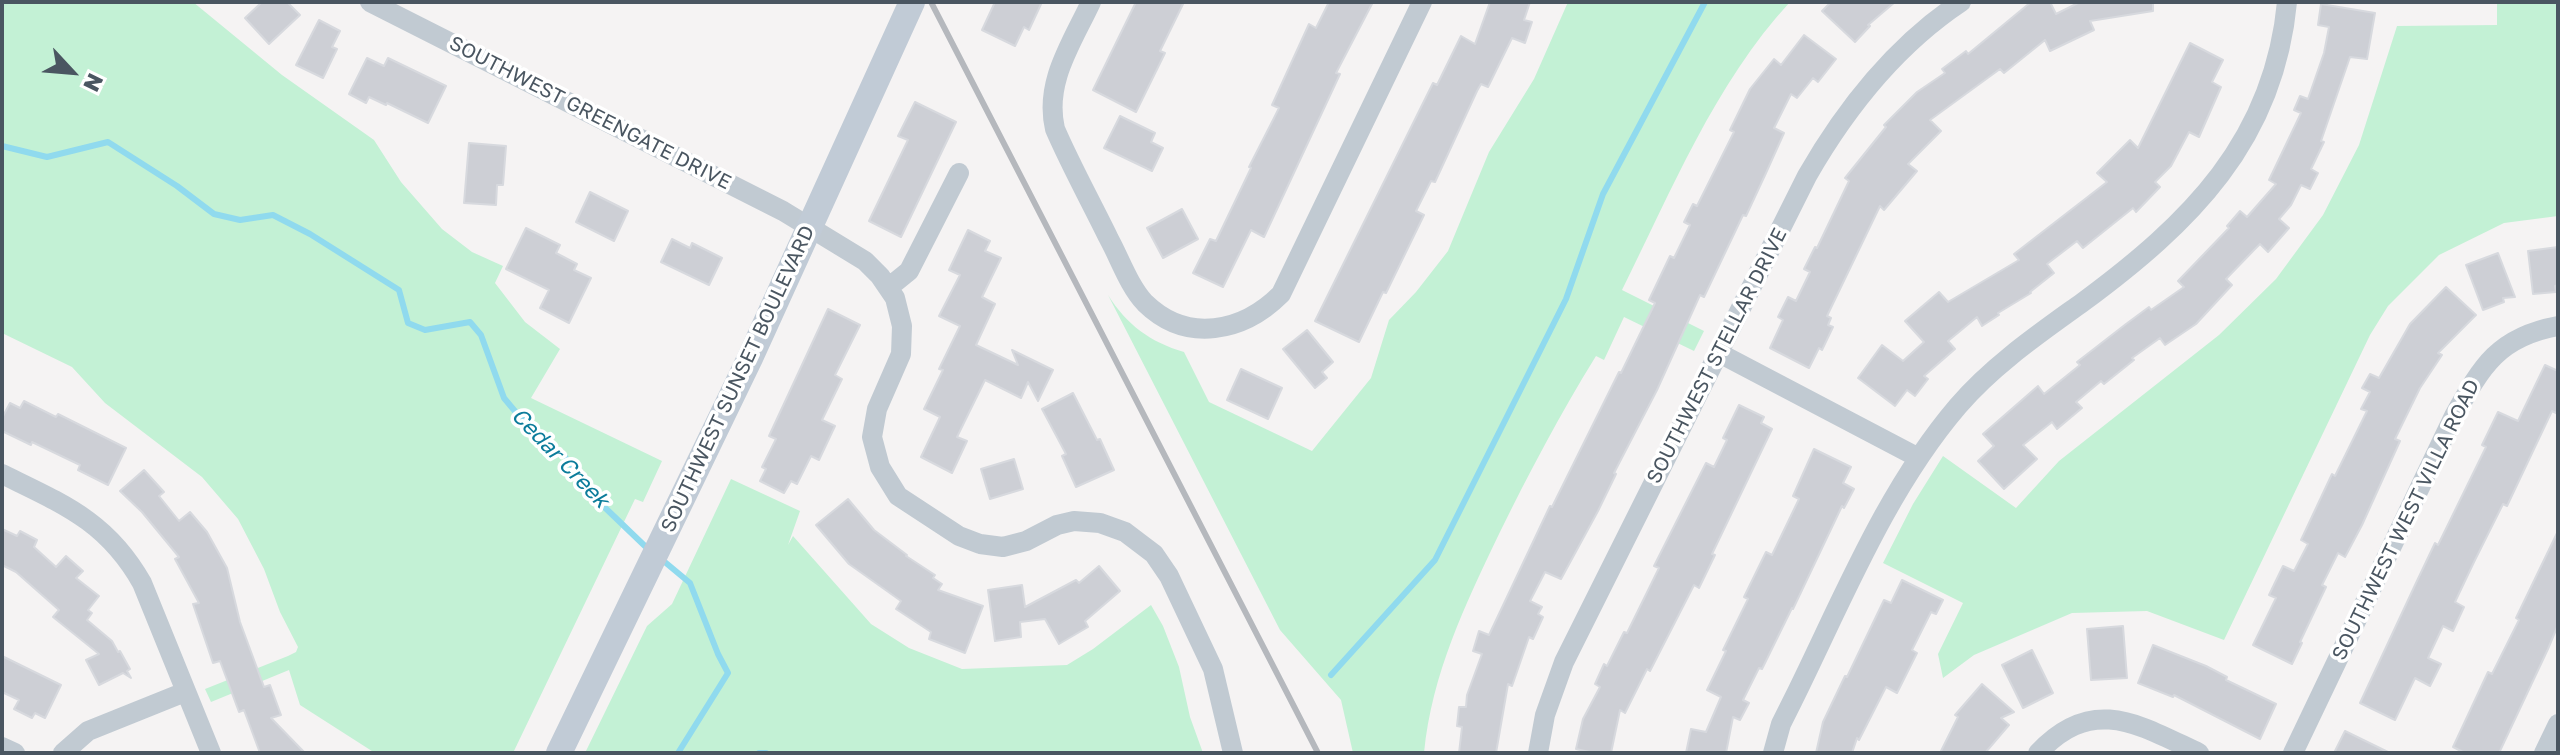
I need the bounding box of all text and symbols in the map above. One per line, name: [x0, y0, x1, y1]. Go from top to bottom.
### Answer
street label: SOUTHWEST GREENGATE DRIVE: [445, 31, 735, 195]
north arrow: [32, 32, 112, 112]
text: N: [78, 69, 110, 96]
street label: SOUTHWEST SUNSET BOULEVARD: [656, 222, 820, 536]
street label: SOUTHWEST STELLAR DRIVE: [1642, 224, 1792, 488]
street label: SOUTHWEST WEST VILLA ROAD: [2327, 376, 2485, 664]
water label: Cedar Creek: [506, 402, 614, 514]

